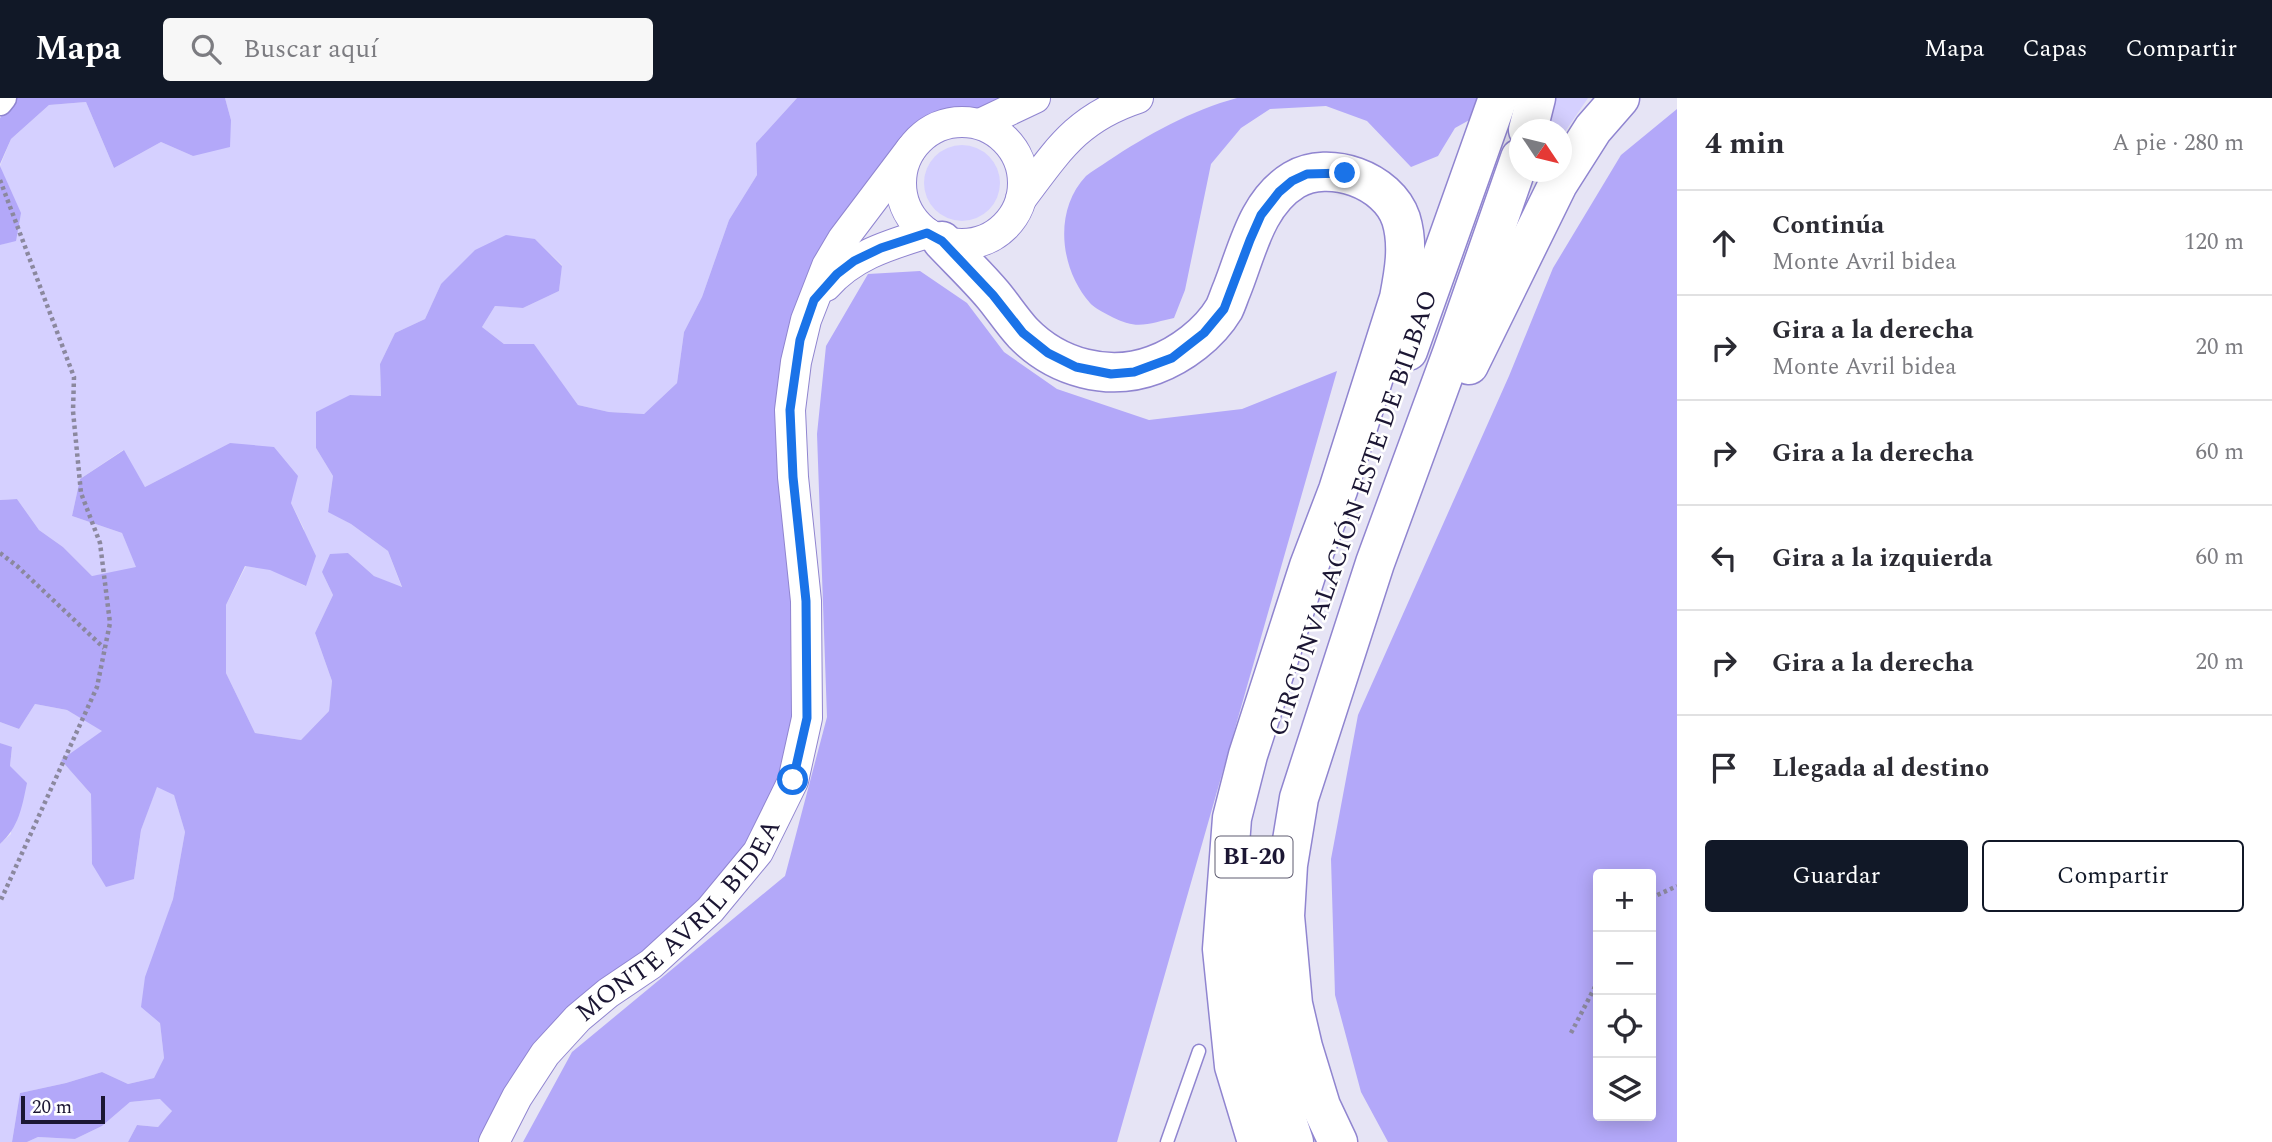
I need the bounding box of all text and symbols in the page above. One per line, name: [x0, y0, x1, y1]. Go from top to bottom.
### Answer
search box: [163, 18, 653, 81]
text: Mapa: [35, 24, 121, 74]
text: Buscar aquí: [243, 29, 378, 69]
icon: search: [187, 30, 225, 68]
text: Mapa: [1924, 31, 1984, 67]
text: Capas: [2022, 31, 2087, 67]
text: Compartir: [2125, 31, 2237, 67]
north arrow: [1509, 119, 1572, 182]
text: 4 min: [1705, 121, 1785, 167]
text: A pie · 280 m: [2112, 126, 2244, 161]
route end: [1329, 157, 1360, 188]
text: Continúa: [1772, 205, 1884, 245]
icon: ahead: [1705, 224, 1743, 262]
text: 120 m: [2184, 225, 2244, 260]
text: Monte Avril bidea: [1772, 245, 1957, 280]
street label: CIRCUNVALACIÓN ESTE DE BILBAO: [1258, 284, 1448, 742]
text: Gira a la derecha: [1772, 310, 1974, 350]
icon: right: [1705, 329, 1743, 367]
text: 20 m: [2195, 330, 2244, 365]
text: Monte Avril bidea: [1772, 350, 1957, 385]
text: Gira a la derecha: [1772, 433, 1974, 473]
icon: right: [1705, 434, 1743, 472]
text: 60 m: [2195, 435, 2244, 470]
text: Gira a la izquierda: [1772, 538, 1993, 578]
icon: left: [1705, 539, 1743, 577]
text: 60 m: [2195, 540, 2244, 575]
text: Gira a la derecha: [1772, 643, 1974, 683]
icon: right: [1705, 644, 1743, 682]
text: 20 m: [2195, 645, 2244, 680]
text: Llegada al destino: [1772, 748, 1989, 788]
icon: arrive: [1705, 749, 1743, 787]
route start: [777, 764, 808, 795]
street label: MONTE AVRIL BIDEA: [567, 812, 791, 1032]
road number: BI-20: [1216, 836, 1292, 878]
button: Guardar: [1705, 840, 1968, 912]
button: Compartir: [1982, 840, 2244, 912]
map controls: [1593, 869, 1656, 1121]
button: +: [1593, 869, 1656, 932]
button: −: [1593, 932, 1656, 995]
button: locate: [1593, 995, 1656, 1058]
button: layers: [1593, 1058, 1656, 1121]
scale bar: [21, 1093, 105, 1125]
text: 20 m: [32, 1093, 72, 1122]

